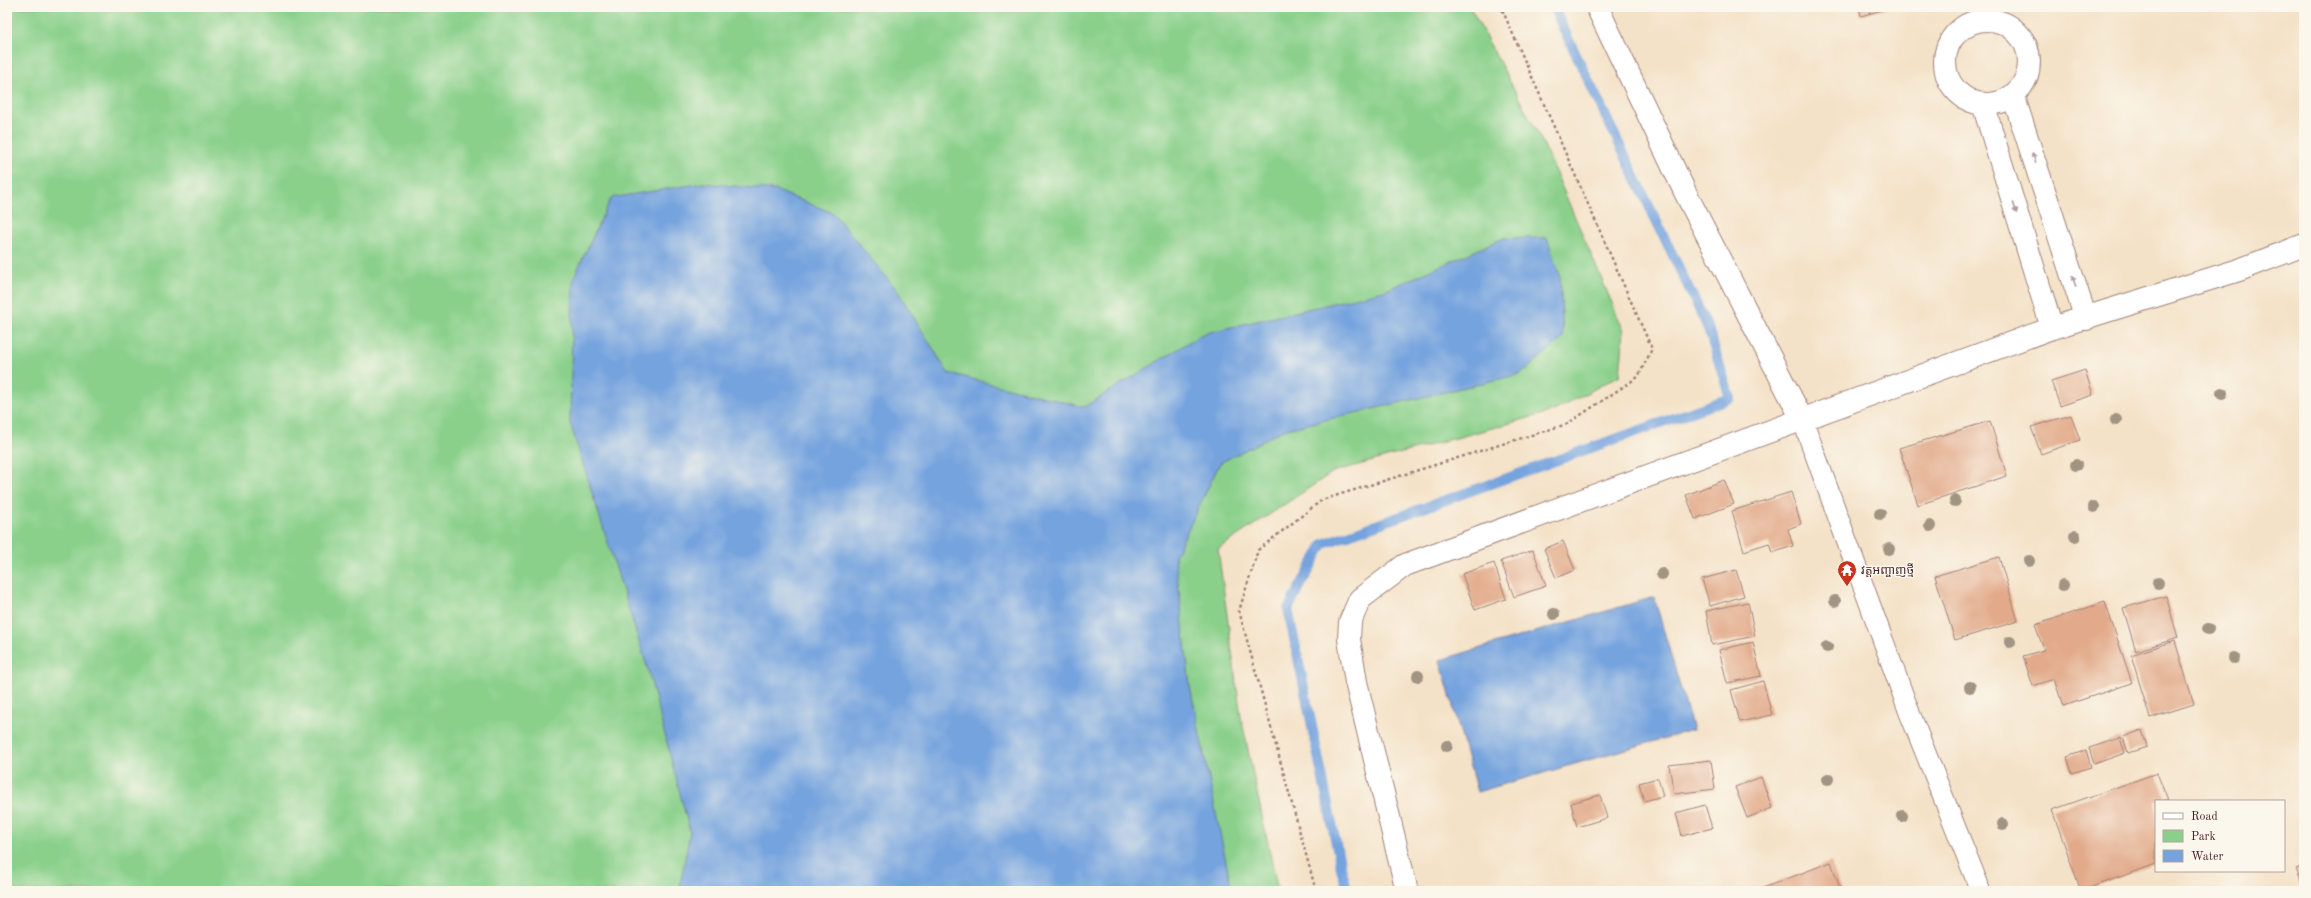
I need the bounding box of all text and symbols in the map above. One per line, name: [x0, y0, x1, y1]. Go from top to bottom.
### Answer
one-way arrow: [2030, 152, 2036, 164]
one-way arrow: [2013, 203, 2019, 215]
one-way arrow: [2071, 275, 2077, 287]
temple icon: វត្តអញ្ចាញថ្មី: [1836, 559, 1858, 587]
place label: វត្តអញ្ចាញថ្មី: [1861, 563, 1914, 577]
legend: [2155, 800, 2285, 872]
text: Road: [2191, 811, 2218, 823]
text: Park: [2191, 831, 2216, 843]
text: Water: [2191, 851, 2224, 863]

